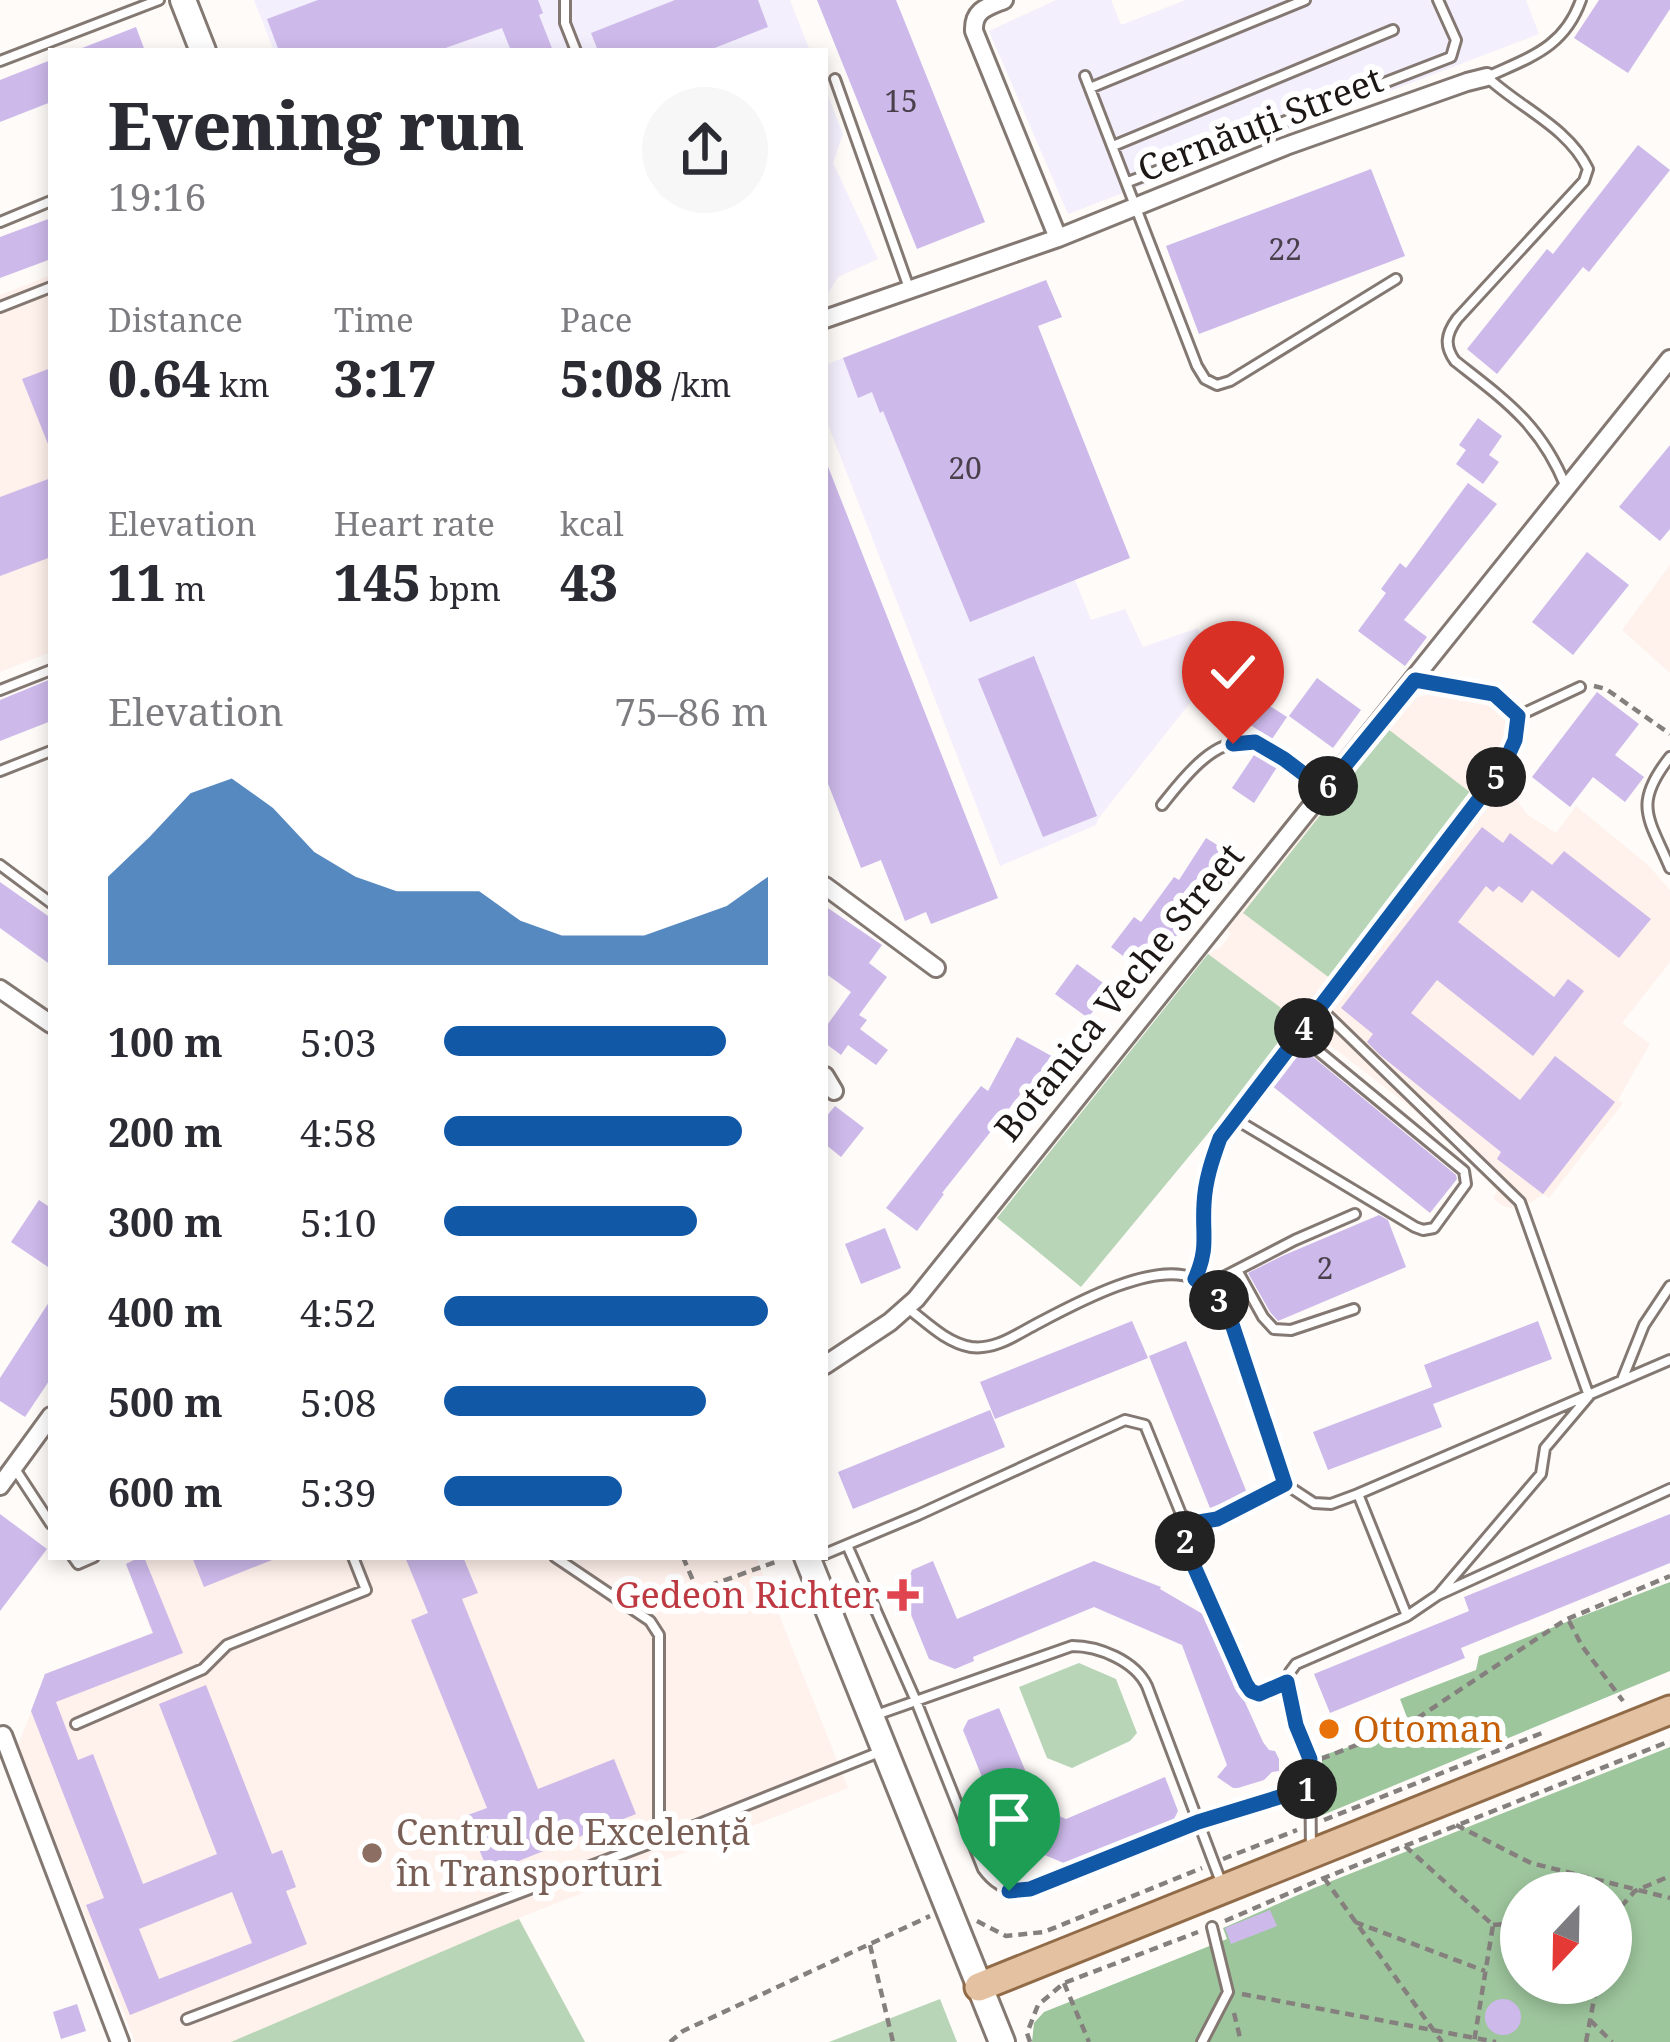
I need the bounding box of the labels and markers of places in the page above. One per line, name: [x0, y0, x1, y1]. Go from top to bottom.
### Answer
pin: [1182, 621, 1284, 744]
pin: 5: [1466, 747, 1526, 807]
pin: 6: [1298, 756, 1358, 816]
pin: 4: [1274, 998, 1334, 1058]
pin: 3: [1189, 1270, 1249, 1330]
pin: 2: [1155, 1511, 1215, 1571]
place label: Gedeon Richter: [615, 1570, 879, 1619]
marker: Gedeon Richter: [890, 1582, 916, 1608]
place label: Ottoman: [1353, 1704, 1503, 1753]
marker: Ottoman: [1316, 1716, 1342, 1742]
pin: 1: [1277, 1759, 1337, 1819]
pin: [958, 1768, 1060, 1891]
place label: Centrul de Excelență în Transporturi: [396, 1807, 751, 1897]
marker: Centrul de Excelență în Transporturi: [359, 1840, 385, 1866]

